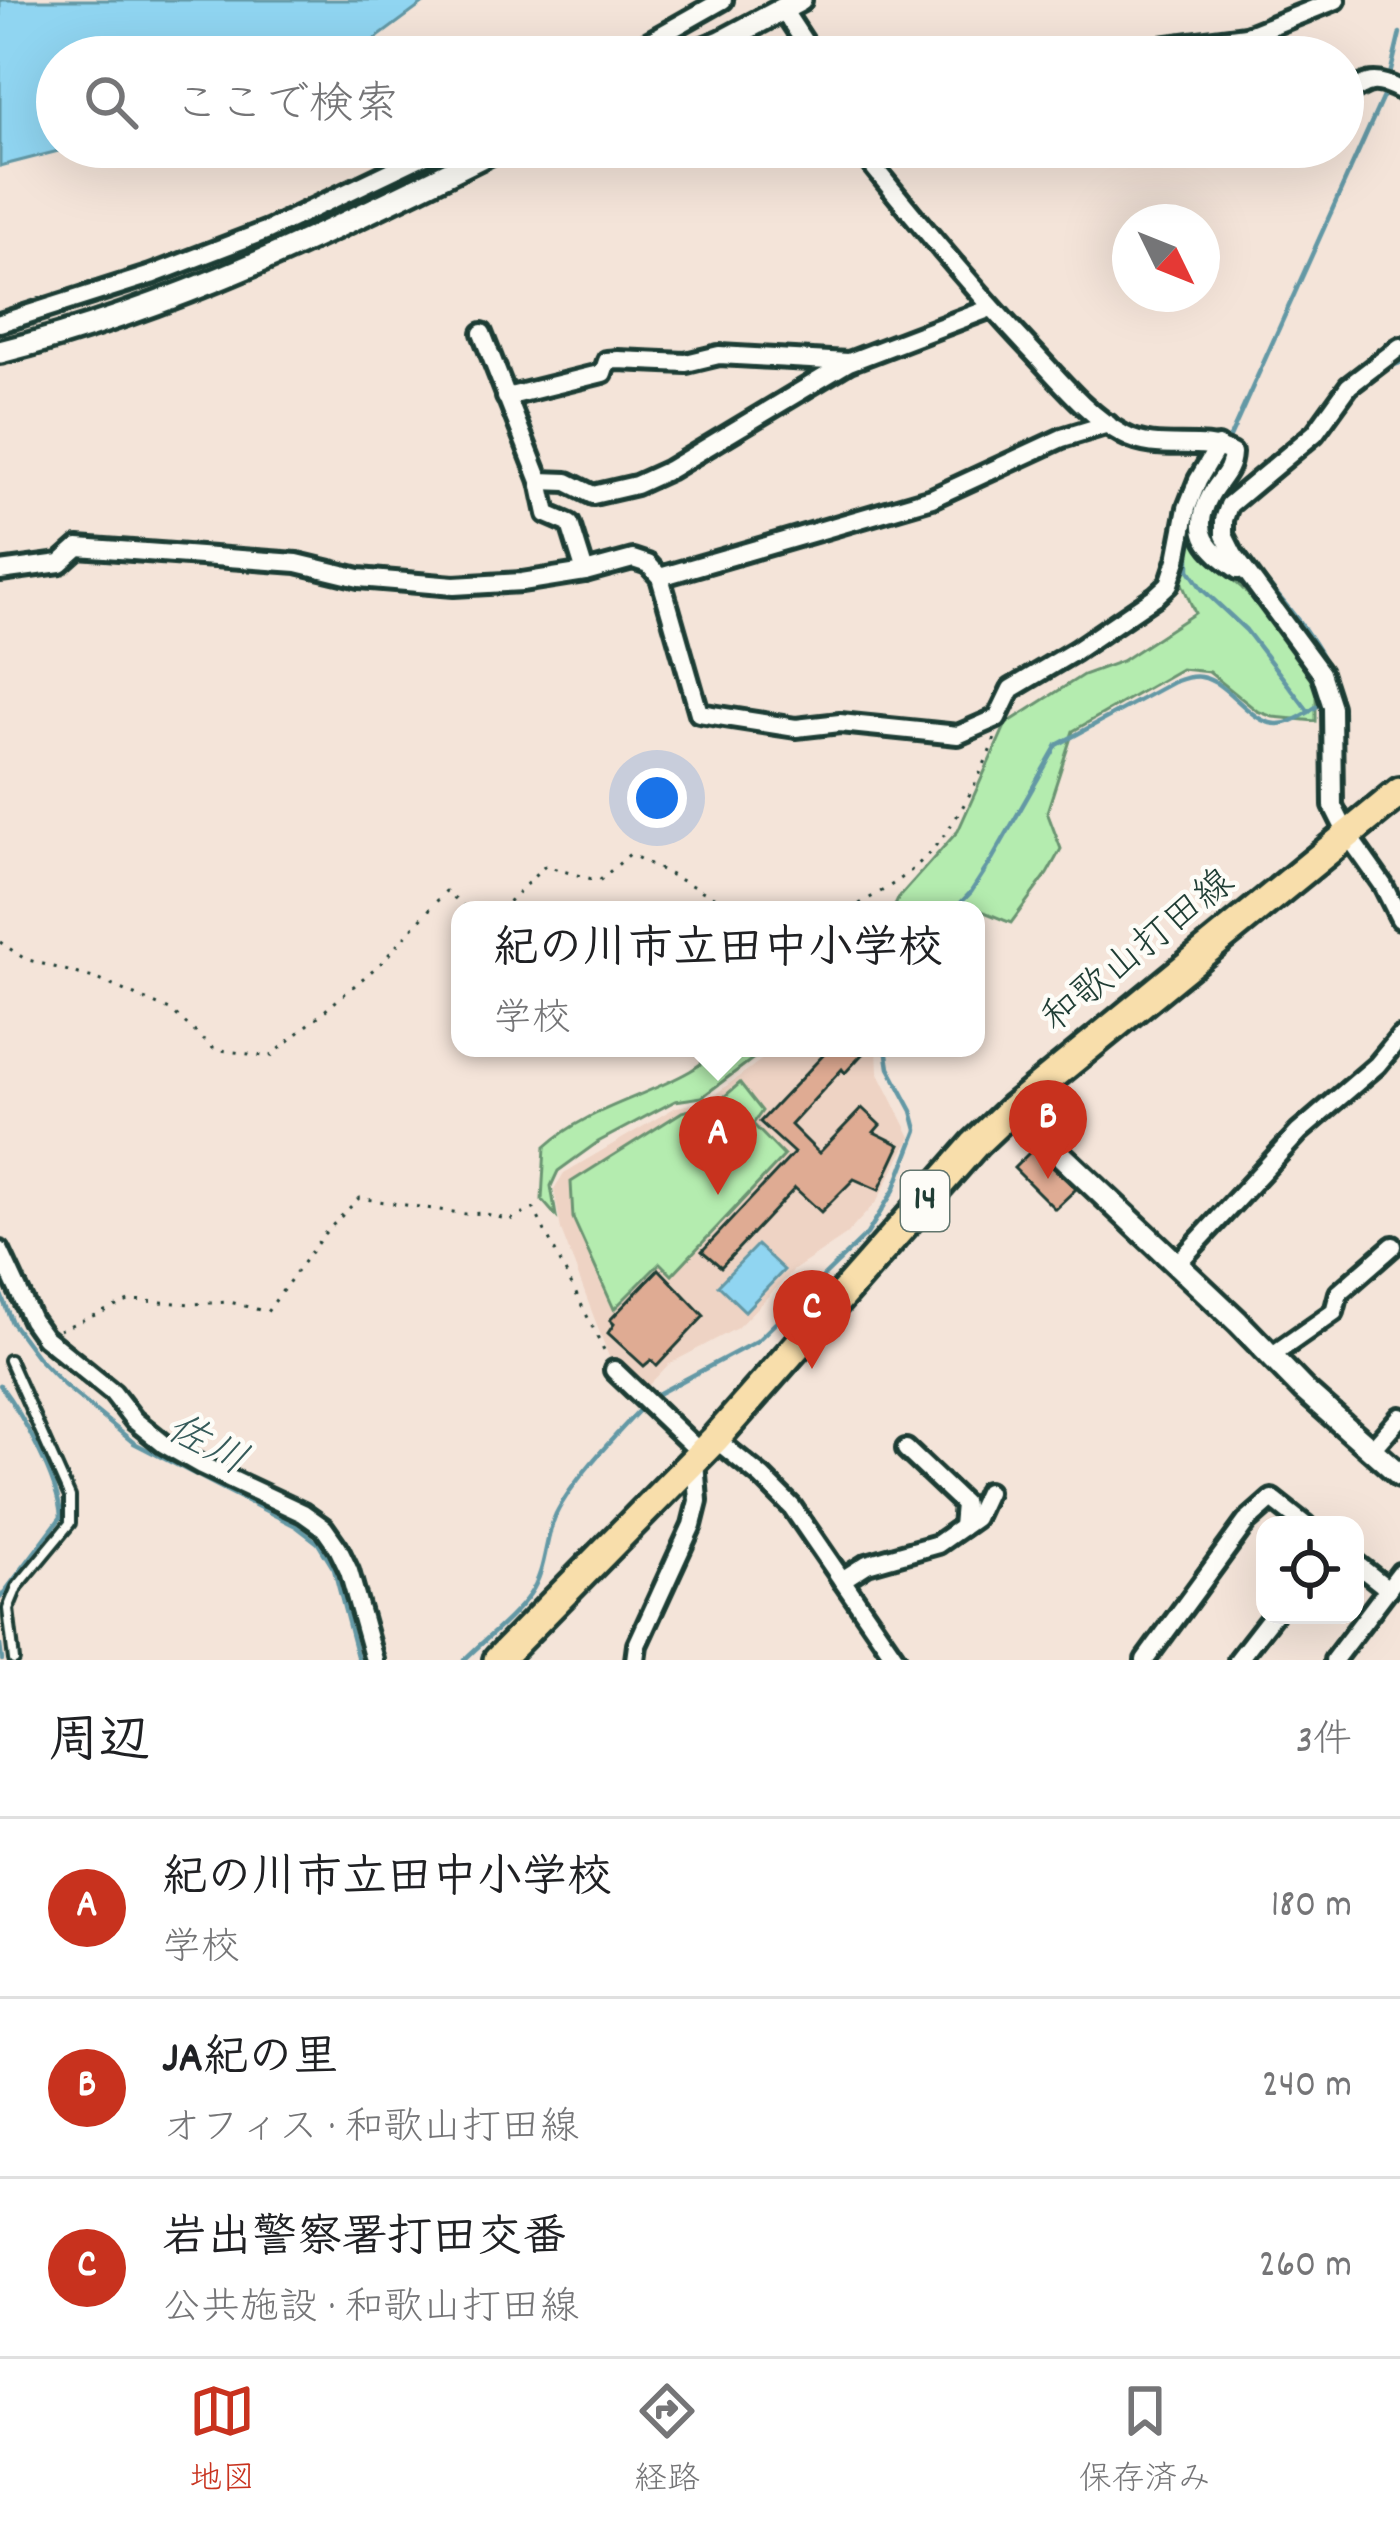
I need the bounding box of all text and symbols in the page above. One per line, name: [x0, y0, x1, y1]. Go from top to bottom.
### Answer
search box: [36, 36, 1364, 168]
icon: search: [78, 69, 144, 135]
text: ここで検索: [174, 76, 399, 140]
north arrow: [1112, 204, 1220, 312]
your location: [627, 768, 687, 828]
street label: 和歌山打田線: [1032, 858, 1248, 1048]
popup: [451, 901, 985, 1057]
text: 紀の川市立田中小学校: [493, 920, 943, 984]
text: 学校: [493, 994, 571, 1049]
pin: B: [1009, 1080, 1087, 1179]
pin: A: [679, 1096, 757, 1195]
road number: 14: [901, 1171, 949, 1231]
pin: C: [773, 1270, 851, 1369]
water label: 佐川: [154, 1402, 256, 1494]
map controls: [1256, 1516, 1364, 1624]
button: locate: [1256, 1516, 1364, 1624]
text: 周辺: [48, 1709, 150, 1781]
text: 3件: [1296, 1716, 1352, 1771]
text: 紀の川市立田中小学校: [162, 1849, 612, 1913]
text: A: [76, 1880, 98, 1935]
text: 180 m: [1271, 1880, 1352, 1935]
text: 学校: [162, 1923, 240, 1978]
text: JA紀の里: [162, 2029, 338, 2093]
text: B: [78, 2060, 96, 2115]
text: 240 m: [1262, 2060, 1352, 2115]
text: オフィス · 和歌山打田線: [162, 2103, 579, 2158]
text: 岩出警察署打田交番: [162, 2209, 567, 2273]
text: C: [77, 2240, 97, 2295]
text: 260 m: [1259, 2240, 1352, 2295]
text: 公共施設 · 和歌山打田線: [162, 2283, 579, 2338]
tab: 地図: [189, 2378, 255, 2505]
tab: 経路: [634, 2378, 700, 2505]
tab: 保存済み: [1079, 2378, 1211, 2505]

